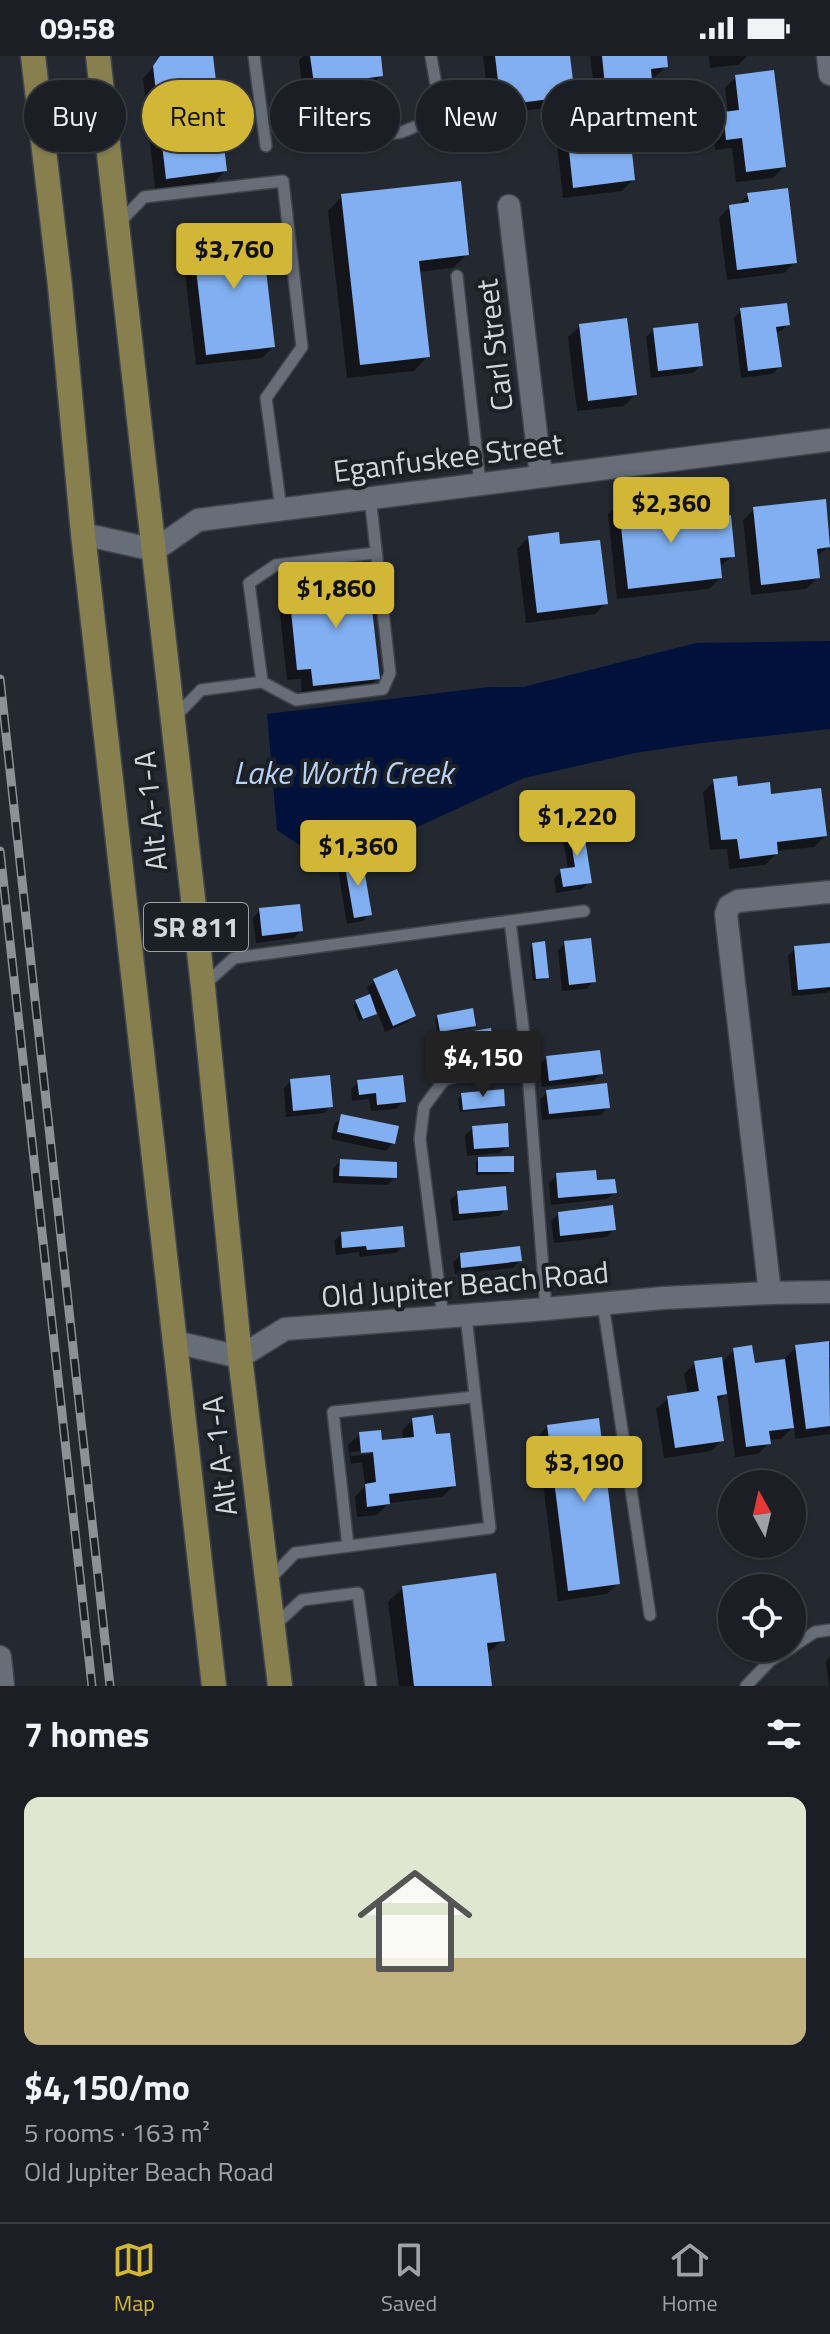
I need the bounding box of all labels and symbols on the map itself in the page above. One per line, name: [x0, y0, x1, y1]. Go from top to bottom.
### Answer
pin: $3,760: [169, 223, 299, 291]
street label: Carl Street: [463, 276, 525, 414]
street label: Eganfuskee Street: [331, 420, 566, 494]
pin: $2,360: [606, 477, 736, 545]
pin: $1,860: [271, 562, 401, 630]
water label: Lake Worth Creek: [233, 748, 457, 796]
street label: Alt A-1-A: [121, 749, 179, 873]
pin: $1,220: [512, 790, 642, 858]
pin: $1,360: [293, 820, 423, 888]
road number: SR 811: [144, 903, 248, 951]
pin: $4,150: [418, 1031, 548, 1099]
street label: Old Jupiter Beach Road: [319, 1249, 610, 1319]
street label: Alt A-1-A: [189, 1394, 249, 1519]
pin: $3,190: [519, 1436, 649, 1504]
north arrow: [718, 1470, 806, 1558]

